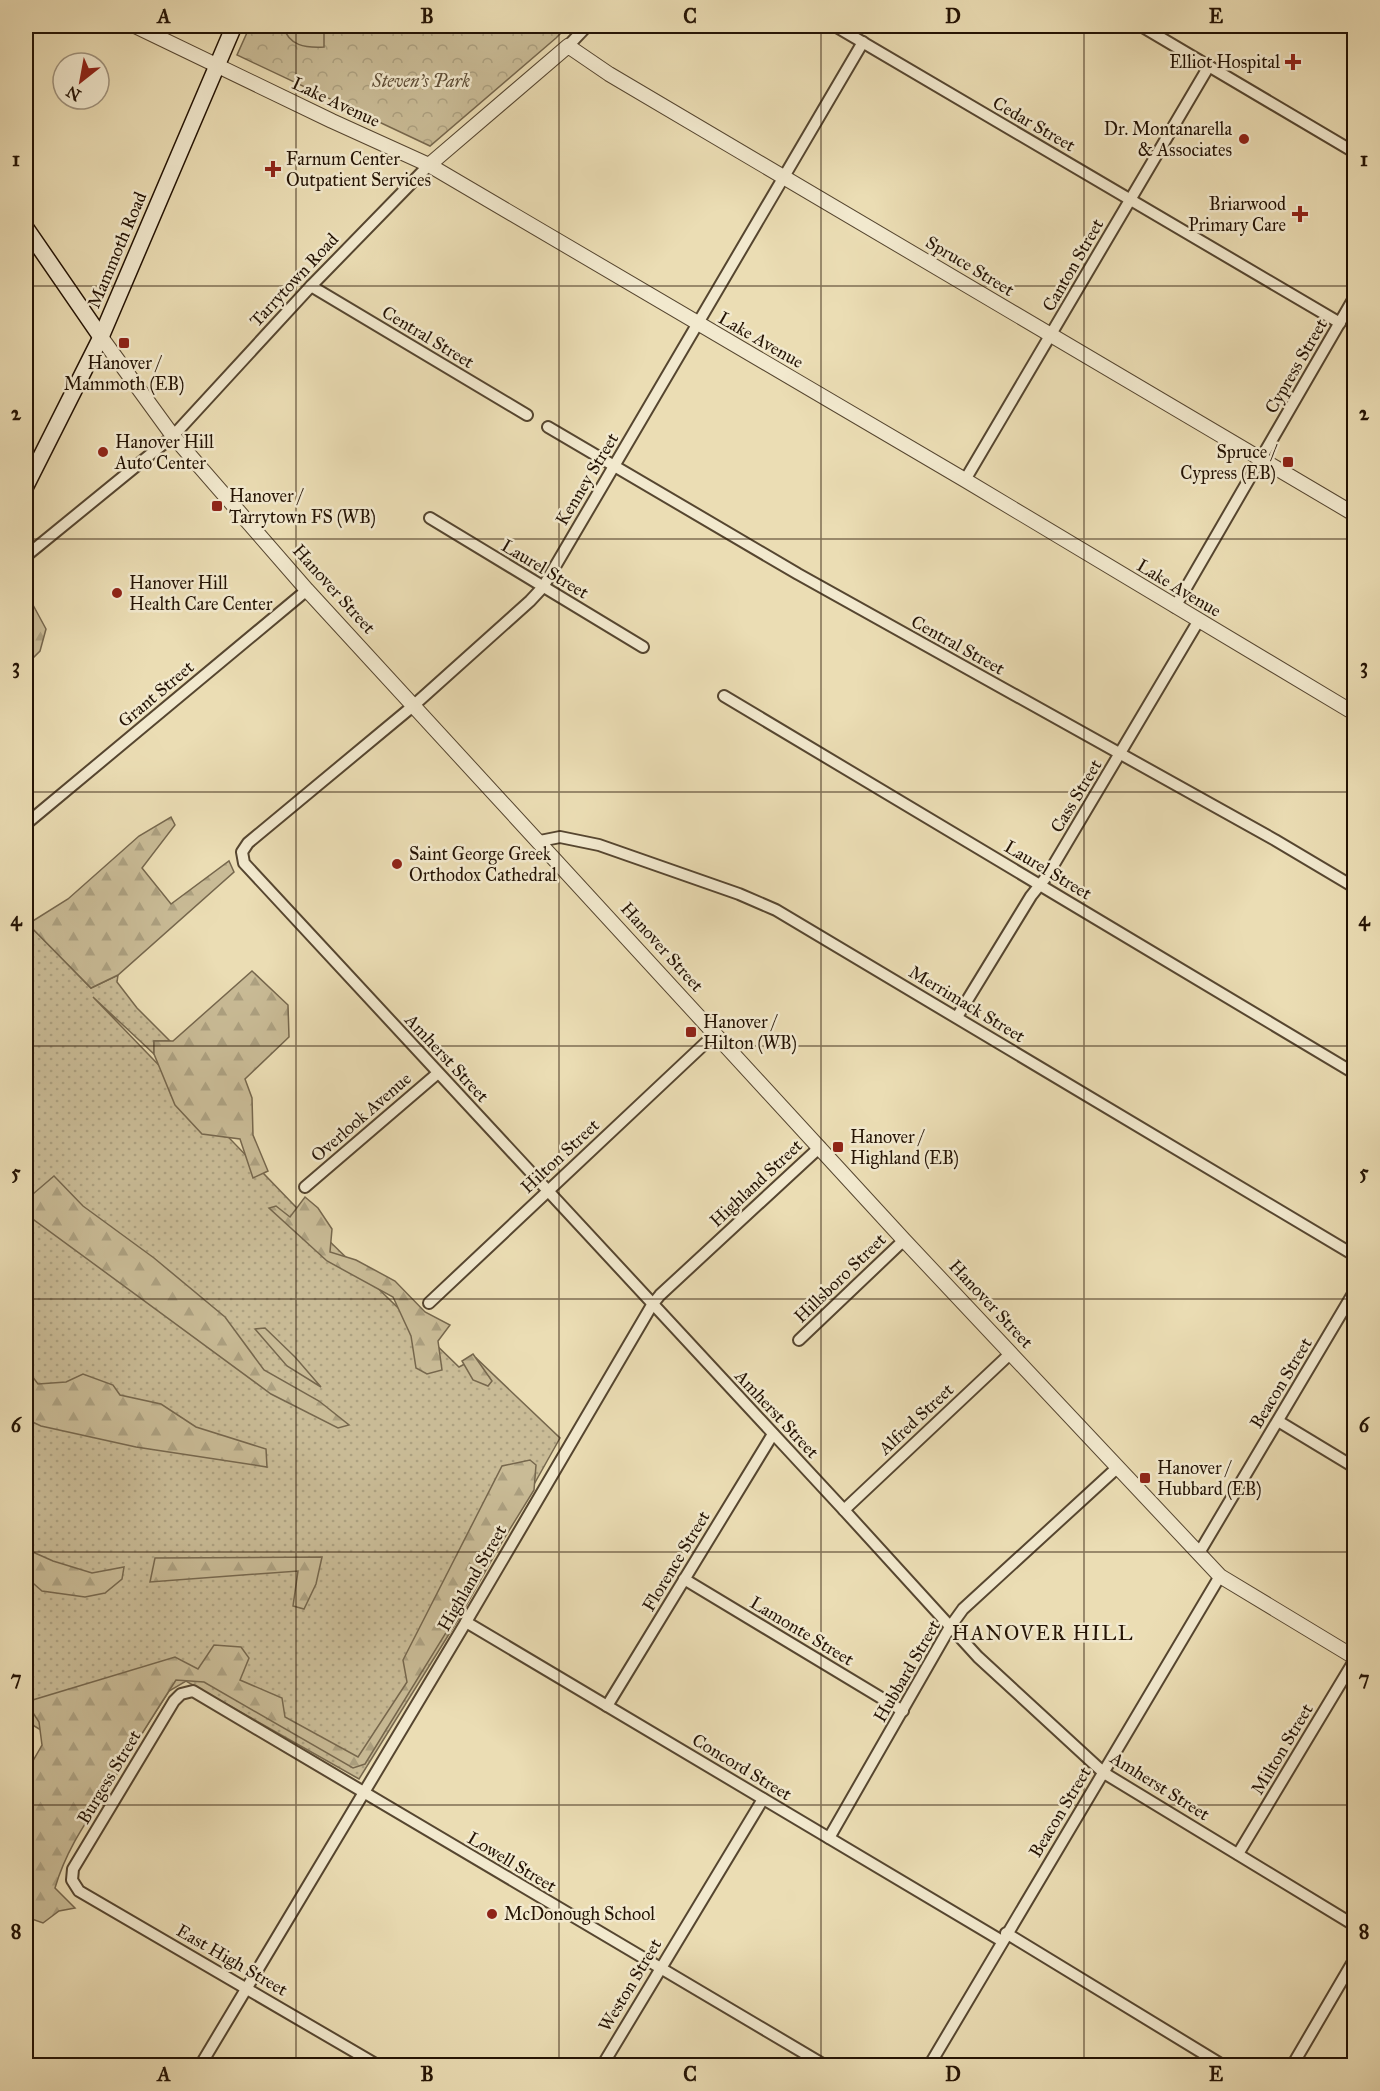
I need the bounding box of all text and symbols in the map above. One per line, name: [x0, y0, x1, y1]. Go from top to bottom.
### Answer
text: A: [155, 4, 171, 28]
text: B: [420, 4, 434, 28]
text: C: [683, 4, 697, 28]
text: D: [945, 4, 961, 28]
text: E: [1209, 4, 1224, 28]
north arrow: [51, 51, 111, 111]
place label: Elliot Hospital: [1169, 51, 1280, 73]
marker: Elliot Hospital: [1284, 53, 1302, 71]
park label: Steven's Park: [371, 70, 470, 92]
street label: Lake Avenue: [289, 72, 383, 132]
text: N: [62, 82, 84, 105]
street label: Cedar Street: [989, 92, 1080, 157]
place label: Dr. Montanarella & Associates: [1104, 118, 1232, 161]
marker: Dr. Montanarella & Associates: [1237, 132, 1251, 146]
text: 1: [12, 147, 20, 171]
text: 1: [1360, 147, 1368, 171]
place label: Farnum Center Outpatient Services: [286, 148, 431, 191]
marker: Farnum Center Outpatient Services: [264, 160, 282, 178]
street label: Mammoth Road: [83, 189, 151, 311]
place label: Briarwood Primary Care: [1188, 193, 1286, 236]
marker: Briarwood Primary Care: [1291, 205, 1309, 223]
street label: Canton Street: [1038, 214, 1109, 315]
street label: Tarrytown Road: [245, 229, 343, 331]
street label: Spruce Street: [922, 231, 1019, 301]
street label: Central Street: [378, 301, 479, 373]
street label: Lake Avenue: [715, 307, 807, 373]
street label: Cypress Street: [1260, 314, 1332, 417]
marker: Hanover / Mammoth (EB): [117, 336, 131, 350]
place label: Hanover / Mammoth (EB): [64, 352, 184, 396]
text: 2: [11, 401, 22, 425]
text: 2: [1359, 401, 1370, 425]
street label: Kenney Street: [551, 428, 624, 529]
place label: Hanover Hill Auto Center: [114, 431, 214, 474]
place label: Spruce / Cypress (EB): [1180, 441, 1278, 485]
marker: Hanover Hill Auto Center: [96, 445, 110, 459]
marker: Spruce / Cypress (EB): [1281, 455, 1295, 469]
place label: Hanover / Tarrytown FS (WB): [229, 485, 376, 529]
marker: Hanover / Tarrytown FS (WB): [210, 499, 224, 513]
street label: Laurel Street: [497, 534, 593, 604]
street label: Hanover Street: [288, 540, 380, 639]
street label: Lake Avenue: [1133, 554, 1225, 622]
place label: Hanover Hill Health Care Center: [129, 572, 273, 615]
marker: Hanover Hill Health Care Center: [110, 586, 124, 600]
street label: Central Street: [907, 610, 1009, 680]
text: 3: [12, 654, 20, 679]
text: 3: [1360, 654, 1368, 679]
street label: Grant Street: [114, 656, 199, 732]
street label: Cass Street: [1046, 755, 1107, 837]
street label: Laurel Street: [1000, 835, 1096, 905]
place label: Saint George Greek Orthodox Cathedral: [409, 843, 557, 886]
marker: Saint George Greek Orthodox Cathedral: [390, 857, 404, 871]
street label: Hanover Street: [616, 898, 708, 997]
text: 4: [10, 907, 22, 932]
text: 4: [1358, 907, 1370, 932]
street label: Merrimack Street: [905, 961, 1030, 1048]
street label: Amherst Street: [400, 1008, 494, 1107]
place label: Hanover / Hilton (WB): [703, 1011, 797, 1055]
marker: Hanover / Hilton (WB): [684, 1025, 698, 1039]
street label: Overlook Avenue: [306, 1067, 416, 1167]
street label: Hilton Street: [516, 1114, 604, 1198]
place label: Hanover / Highland (EB): [850, 1126, 959, 1170]
street label: Highland Street: [705, 1134, 808, 1232]
marker: Hanover / Highland (EB): [831, 1140, 845, 1154]
text: 5: [11, 1160, 21, 1184]
text: 5: [1359, 1160, 1369, 1184]
street label: Hillsboro Street: [789, 1228, 891, 1327]
street label: Hanover Street: [944, 1255, 1038, 1353]
street label: Beacon Street: [1245, 1333, 1317, 1432]
street label: Amherst Street: [730, 1364, 824, 1463]
street label: Alfred Street: [873, 1378, 959, 1460]
text: 6: [11, 1413, 23, 1437]
text: 6: [1359, 1413, 1371, 1437]
place label: Hanover / Hubbard (EB): [1157, 1457, 1262, 1501]
marker: Hanover / Hubbard (EB): [1138, 1471, 1152, 1485]
street label: Florence Street: [637, 1506, 715, 1615]
street label: Highland Street: [433, 1521, 512, 1635]
street label: Lamonte Street: [746, 1591, 858, 1671]
street label: Hubbard Street: [869, 1615, 945, 1726]
district label: HANOVER HILL: [952, 1621, 1134, 1645]
text: 7: [11, 1666, 22, 1690]
text: 7: [1359, 1666, 1370, 1690]
street label: Milton Street: [1246, 1699, 1318, 1798]
street label: Burgess Street: [72, 1725, 147, 1829]
street label: Concord Street: [688, 1729, 796, 1806]
street label: Amherst Street: [1105, 1746, 1214, 1826]
street label: Beacon Street: [1024, 1762, 1096, 1861]
street label: Lowell Street: [464, 1827, 561, 1897]
place label: McDonough School: [504, 1903, 655, 1926]
marker: McDonough School: [485, 1907, 499, 1921]
text: 8: [11, 1919, 21, 1943]
street label: East High Street: [172, 1919, 292, 2002]
text: 8: [1359, 1919, 1369, 1943]
street label: Weston Street: [594, 1934, 667, 2035]
text: A: [155, 2062, 171, 2086]
text: B: [420, 2062, 434, 2086]
text: C: [683, 2062, 697, 2086]
text: D: [945, 2062, 961, 2086]
text: E: [1209, 2062, 1224, 2086]

